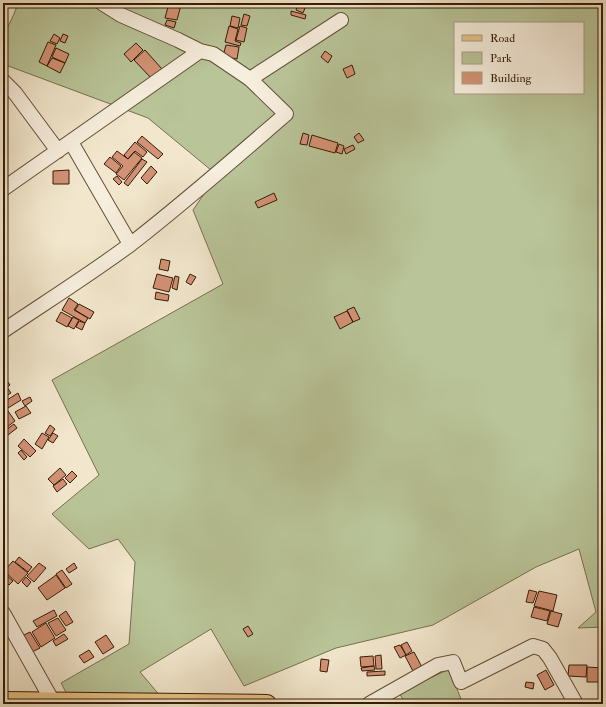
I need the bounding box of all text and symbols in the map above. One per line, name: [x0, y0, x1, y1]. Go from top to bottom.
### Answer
legend: [454, 22, 584, 94]
text: Road: [490, 31, 515, 46]
text: Park: [490, 51, 512, 66]
text: Building: [490, 71, 533, 86]

